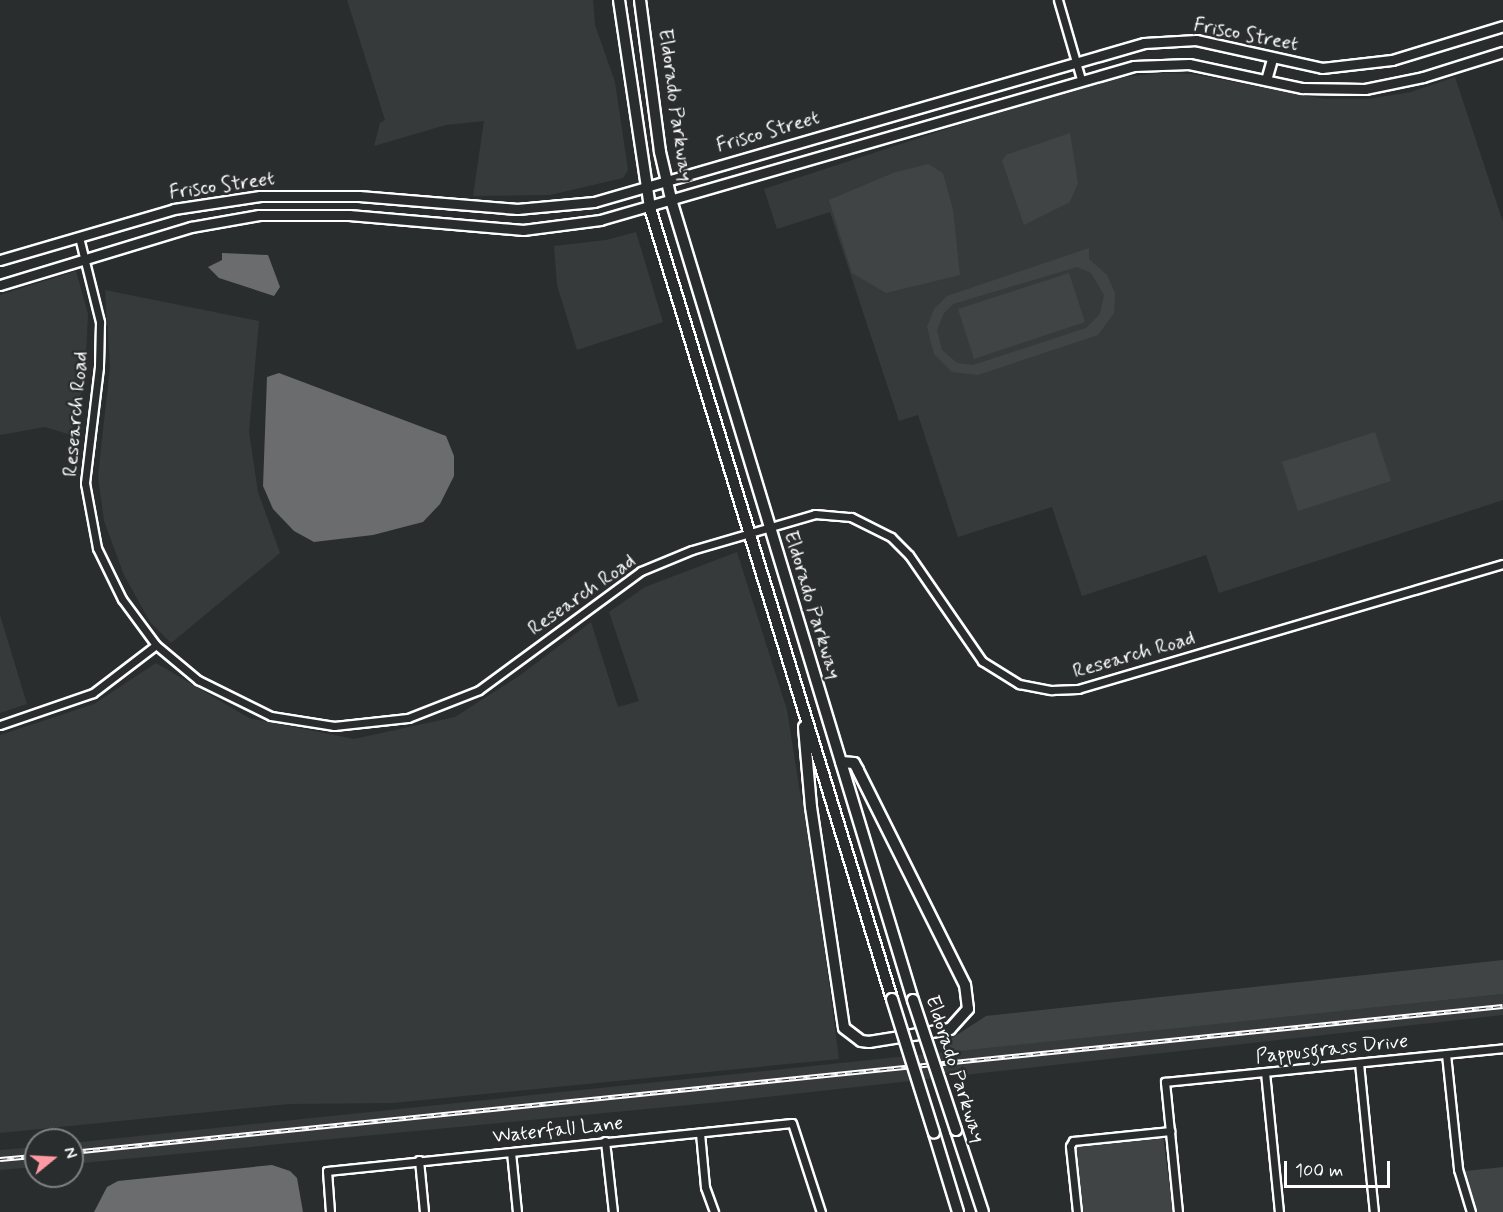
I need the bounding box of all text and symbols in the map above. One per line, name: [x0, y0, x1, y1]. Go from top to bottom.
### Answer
street label: Frisco Street: [1190, 13, 1302, 57]
street label: Eldorado Parkway: [653, 28, 697, 182]
street label: Frisco Street: [712, 105, 824, 159]
street label: Frisco Street: [166, 166, 278, 206]
street label: Research Road: [59, 350, 93, 478]
street label: Eldorado Parkway: [778, 529, 846, 681]
street label: Research Road: [524, 549, 640, 641]
street label: Research Road: [1070, 626, 1198, 684]
street label: Eldorado Parkway: [920, 993, 990, 1145]
street label: Pappusgrass Drive: [1255, 1029, 1409, 1069]
street label: Waterfall Lane: [491, 1111, 625, 1149]
north arrow: [24, 1128, 84, 1188]
text: N: [58, 1145, 81, 1161]
scale bar: [1287, 1149, 1394, 1187]
text: 100 m: [1295, 1159, 1343, 1183]

